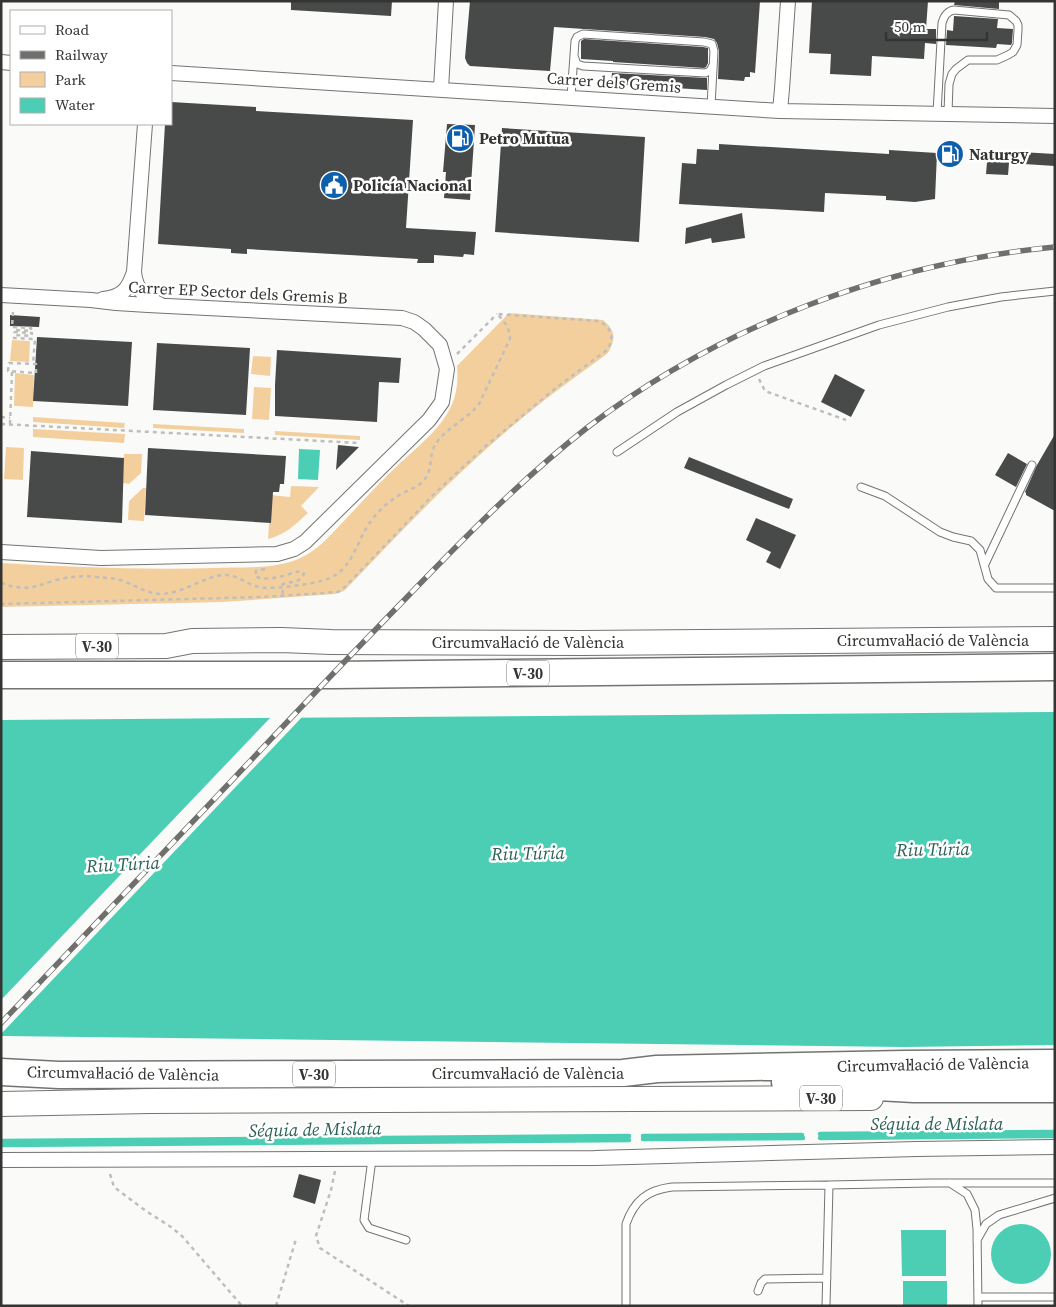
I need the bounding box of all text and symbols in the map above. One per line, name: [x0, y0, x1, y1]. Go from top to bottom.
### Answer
legend: [10, 10, 172, 125]
scale bar: [886, 10, 987, 42]
text: 50 m: [894, 16, 926, 37]
text: Road: [55, 19, 89, 40]
text: Railway: [55, 44, 108, 65]
street label: Carrer dels Gremis: [546, 66, 682, 98]
text: Park: [55, 69, 87, 90]
text: Water: [55, 94, 96, 115]
fuel station icon: Petro Mutua: [445, 123, 475, 153]
place label: Petro Mutua: [479, 127, 570, 149]
fuel station icon: Naturgy: [935, 139, 965, 169]
place label: Naturgy: [969, 143, 1029, 165]
public building icon: Policía Nacional: [319, 170, 349, 200]
place label: Policía Nacional: [353, 174, 472, 196]
street label: Carrer EP Sector dels Gremis B: [128, 275, 348, 309]
street label: Circumval·lació de València: [837, 629, 1030, 651]
street label: Circumval·lació de València: [432, 631, 625, 653]
road number: V-30: [76, 634, 118, 658]
road number: V-30: [507, 660, 549, 686]
water label: Riu Túria: [895, 836, 971, 862]
water label: Riu Túria: [490, 840, 566, 866]
water label: Riu Túria: [85, 850, 161, 878]
street label: Circumval·lació de València: [837, 1051, 1030, 1077]
street label: Circumval·lació de València: [27, 1060, 220, 1086]
road number: V-30: [293, 1062, 335, 1086]
street label: Circumval·lació de València: [432, 1062, 625, 1084]
road number: V-30: [800, 1086, 842, 1110]
water label: Séquia de Mislata: [871, 1111, 1004, 1136]
water label: Séquia de Mislata: [248, 1115, 382, 1143]

